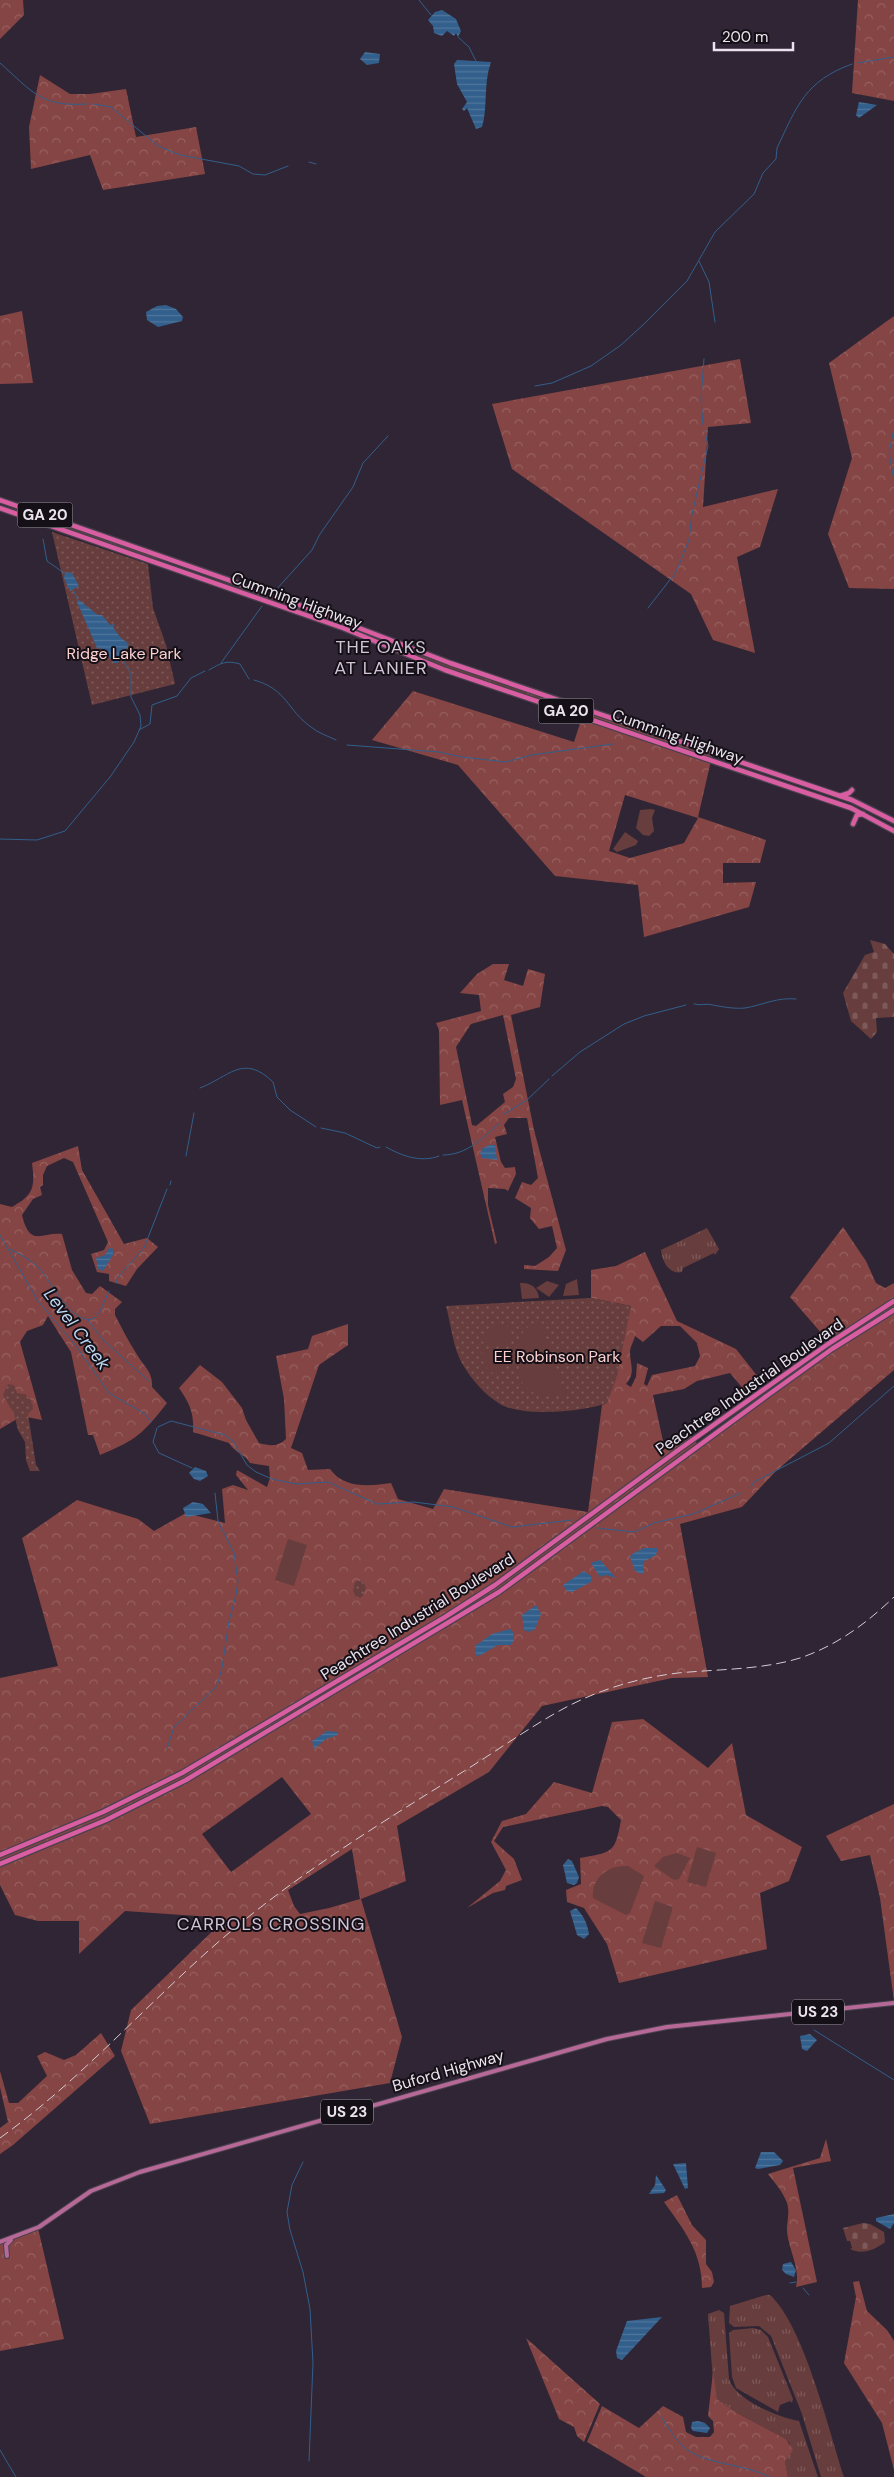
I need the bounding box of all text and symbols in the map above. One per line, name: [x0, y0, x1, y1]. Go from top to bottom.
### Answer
scale bar: [714, 20, 793, 52]
text: 200 m: [722, 27, 768, 47]
road number: GA 20: [18, 502, 72, 528]
street label: Cumming Highway: [229, 567, 365, 634]
district label: THE OAKS AT LANIER: [334, 635, 428, 680]
park label: Ridge Lake Park: [67, 643, 181, 664]
road number: GA 20: [538, 698, 594, 724]
street label: Cumming Highway: [609, 704, 746, 769]
water label: Level Creek: [38, 1283, 116, 1376]
street label: Peachtree Industrial Boulevard: [651, 1313, 847, 1459]
park label: EE Robinson Park: [494, 1346, 620, 1367]
street label: Peachtree Industrial Boulevard: [316, 1548, 518, 1685]
district label: CARROLS CROSSING: [177, 1912, 365, 1936]
road number: US 23: [792, 2000, 844, 2024]
street label: Buford Highway: [390, 2044, 507, 2096]
road number: US 23: [321, 2100, 373, 2124]

